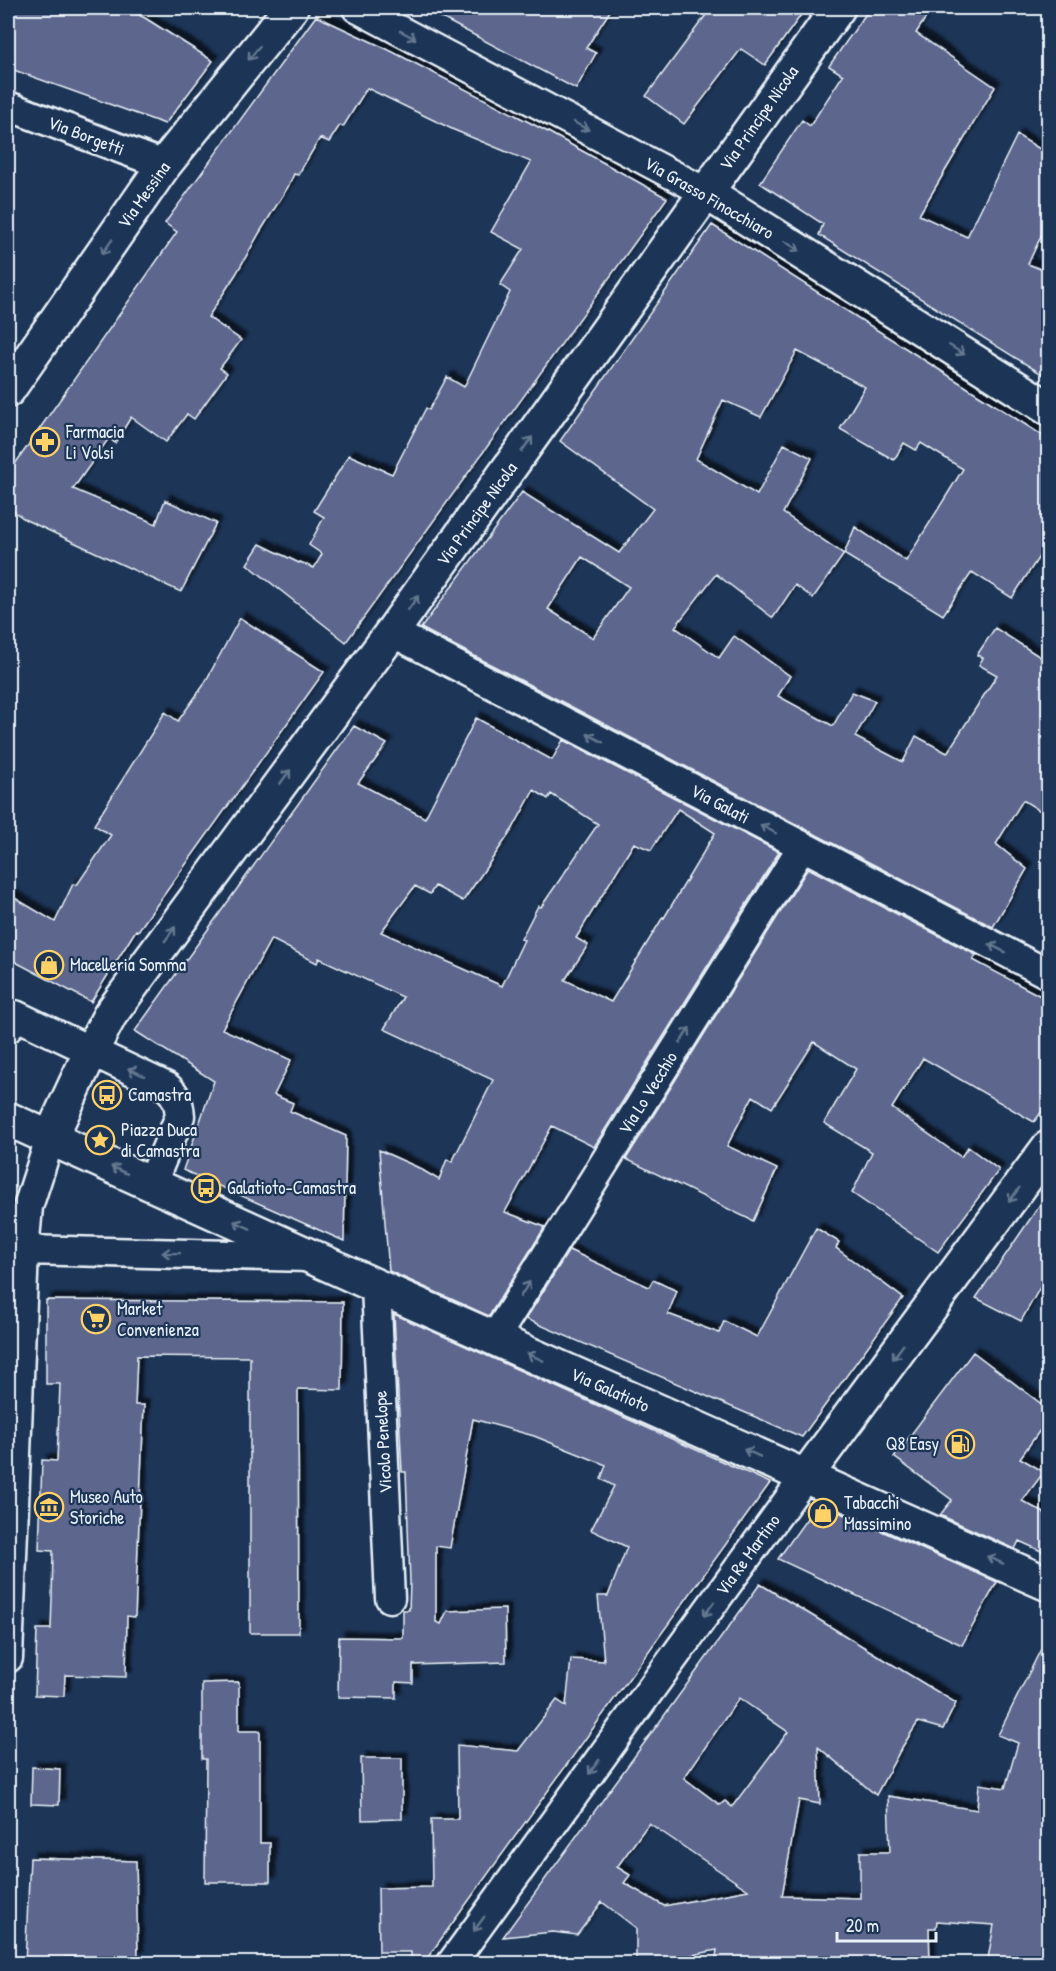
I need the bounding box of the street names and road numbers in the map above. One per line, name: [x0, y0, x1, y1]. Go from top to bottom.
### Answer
street label: Via Principe Nicola: [713, 60, 804, 175]
street label: Via Borgetti: [44, 109, 128, 162]
street label: Via Grasso Finocchiaro: [640, 150, 779, 245]
street label: Via Messina: [111, 156, 176, 233]
street label: Via Principe Nicola: [430, 457, 523, 571]
street label: Via Galati: [687, 778, 754, 829]
street label: Via Lo Vecchio: [612, 1046, 683, 1139]
street label: Via Galatioto: [567, 1361, 654, 1418]
street label: Vicolo Penelope: [367, 1390, 398, 1494]
street label: Via Re Martino: [710, 1509, 786, 1601]

